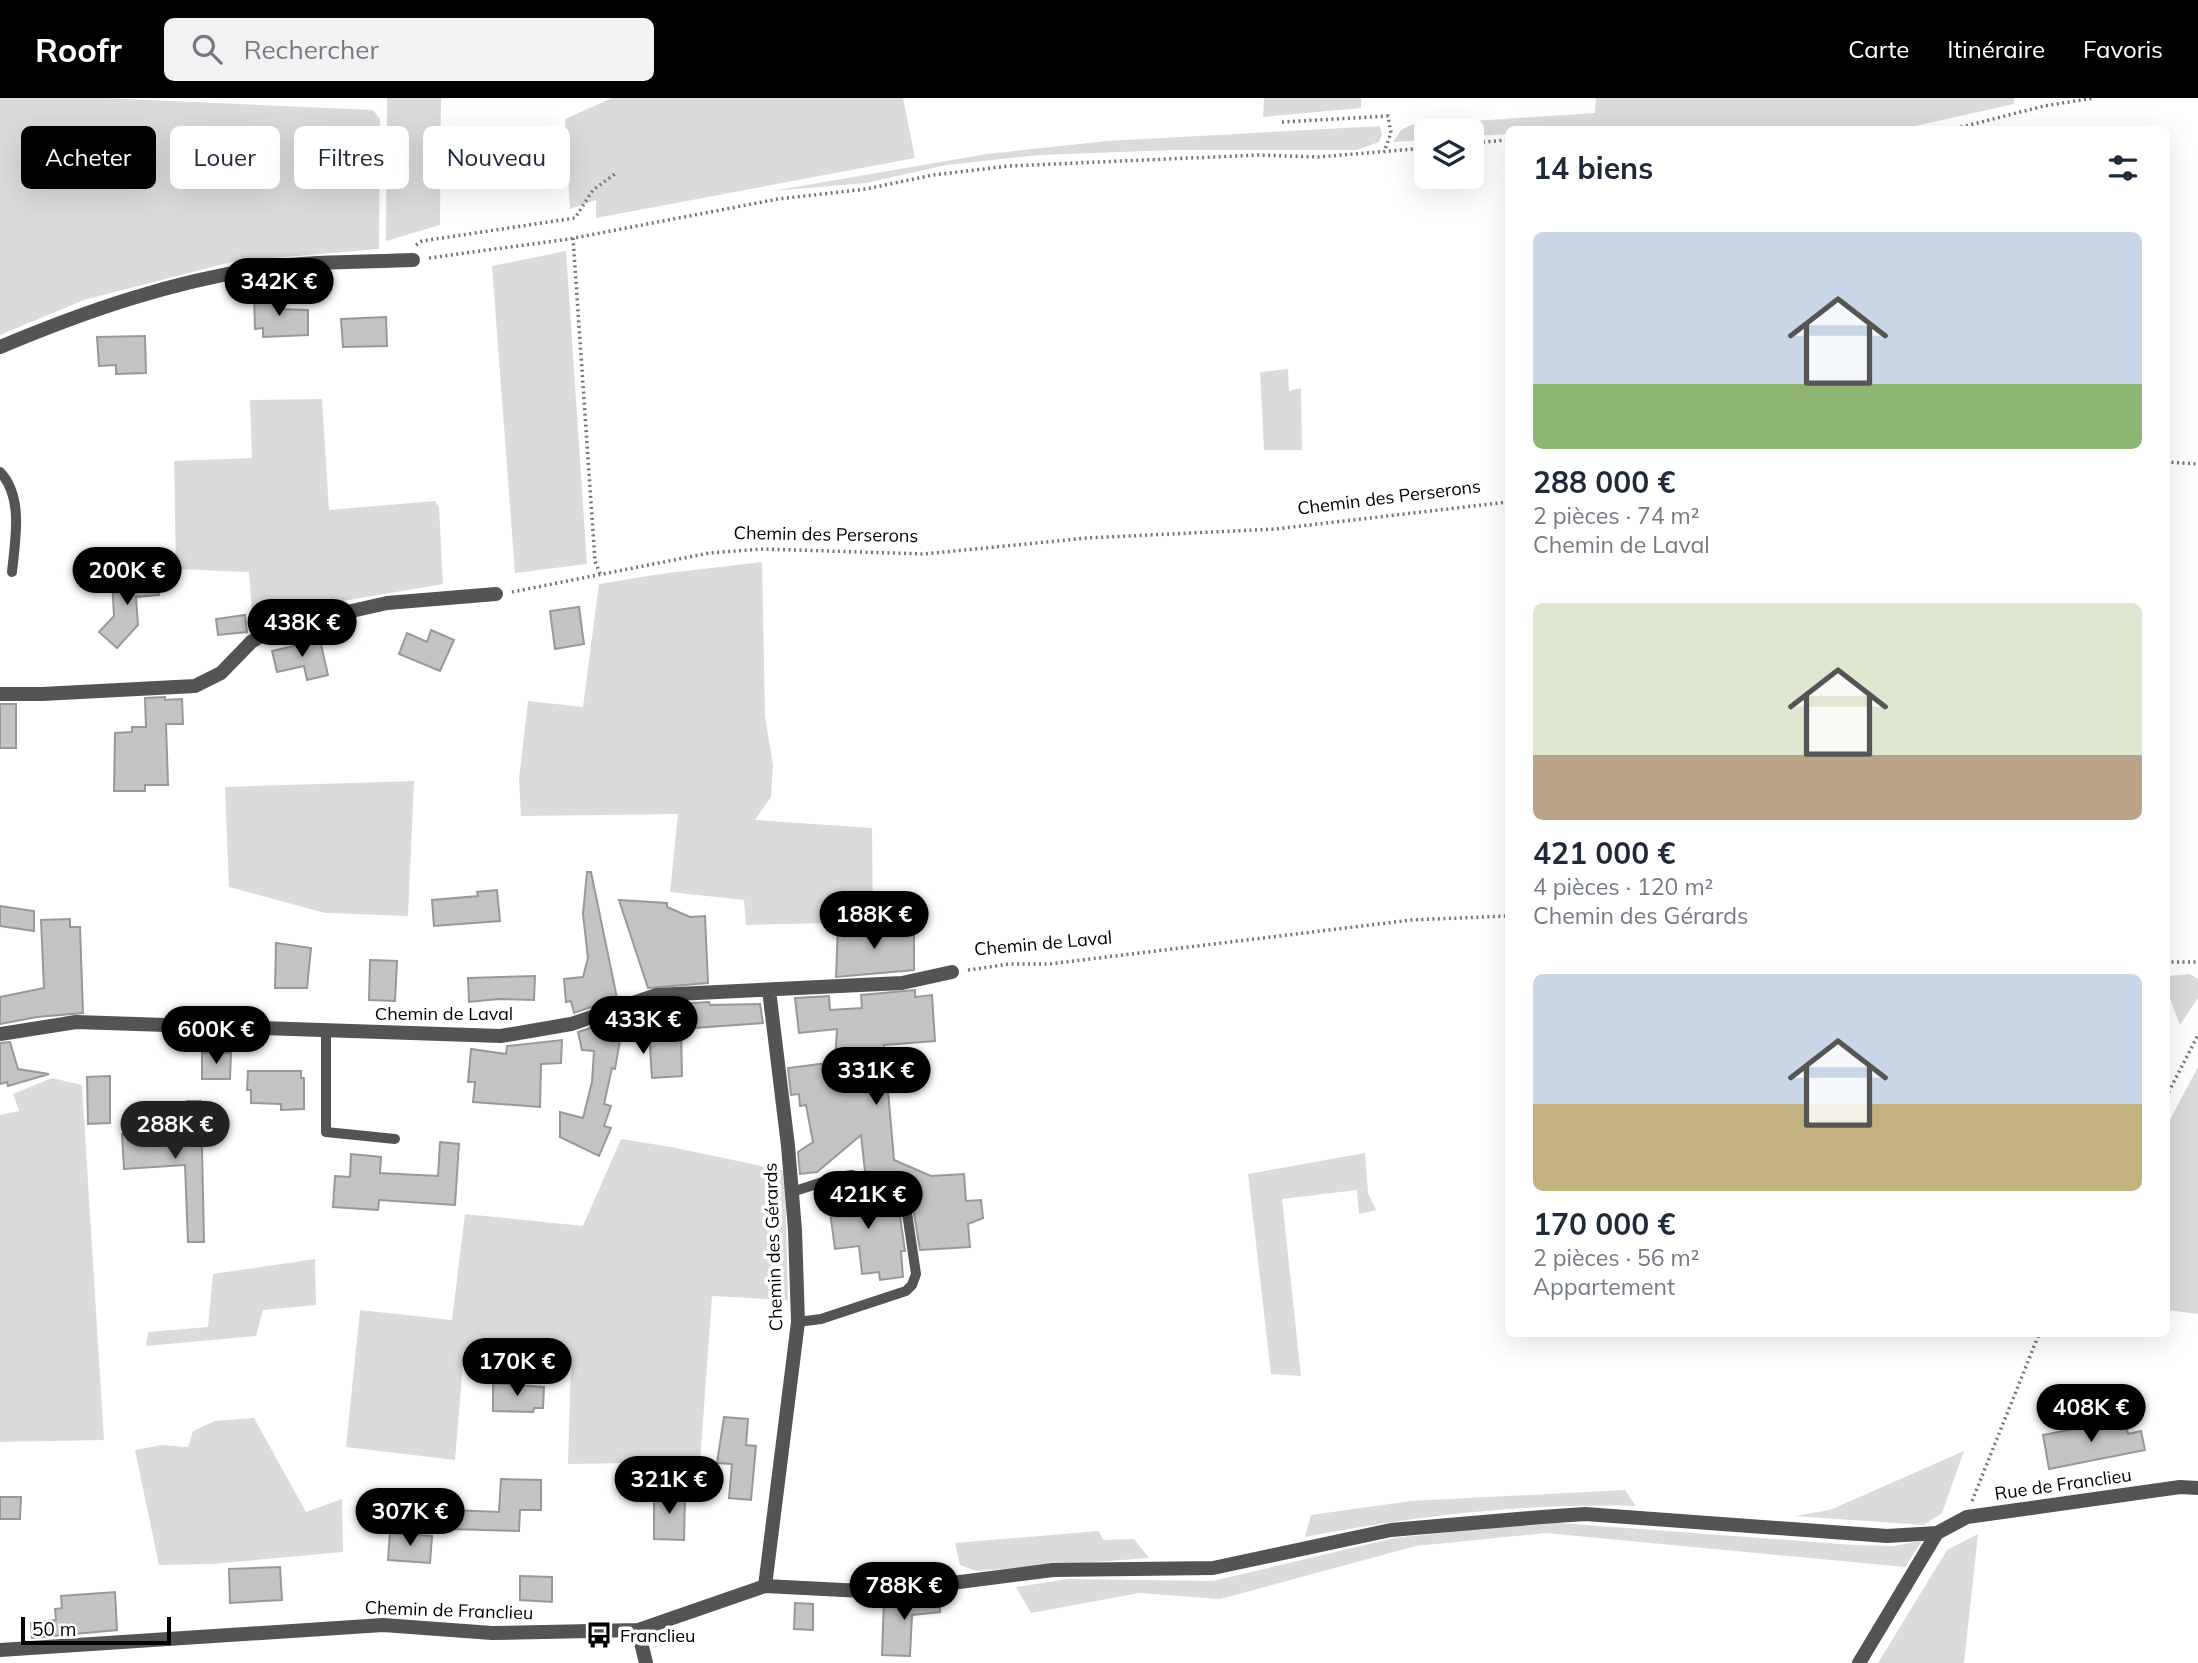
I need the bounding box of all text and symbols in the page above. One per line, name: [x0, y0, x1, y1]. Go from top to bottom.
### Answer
search box: [164, 18, 654, 81]
text: Roofr: [35, 29, 122, 70]
icon: search: [188, 30, 226, 68]
text: Rechercher: [244, 33, 379, 66]
text: Carte: [1848, 34, 1909, 64]
text: Itinéraire: [1947, 34, 2045, 64]
text: Favoris: [2083, 34, 2163, 64]
map controls: [1414, 119, 1484, 189]
button: layers: [1414, 119, 1484, 189]
chip: Acheter: [21, 126, 156, 189]
chip: Louer: [170, 126, 280, 189]
chip: Filtres: [294, 126, 409, 189]
chip: Nouveau: [423, 126, 570, 189]
text: 14 biens: [1533, 149, 1653, 187]
icon: filters: [2104, 149, 2142, 187]
pin: 342K €: [222, 258, 336, 318]
text: 342K €: [241, 266, 317, 295]
icon: home: [1775, 278, 1901, 404]
text: 288 000 €: [1533, 463, 1675, 501]
street label: Chemin des Perserons: [1296, 474, 1482, 520]
text: 2 pièces · 74 m²: [1533, 501, 1700, 530]
street label: Chemin des Perserons: [733, 521, 919, 547]
text: Chemin de Laval: [1533, 530, 1710, 559]
pin: 200K €: [70, 547, 184, 607]
text: 200K €: [89, 555, 165, 584]
pin: 438K €: [245, 600, 359, 659]
text: 438K €: [264, 607, 340, 636]
icon: home: [1775, 649, 1901, 775]
text: 421 000 €: [1533, 834, 1675, 872]
text: 4 pièces · 120 m²: [1533, 872, 1713, 901]
pin: 188K €: [817, 892, 931, 951]
text: 188K €: [836, 899, 912, 928]
text: Chemin des Gérards: [1533, 901, 1748, 930]
street label: Chemin de Laval: [973, 926, 1113, 960]
pin: 433K €: [586, 996, 700, 1056]
street label: Chemin de Laval: [375, 1002, 513, 1025]
text: 433K €: [605, 1004, 681, 1033]
pin: 600K €: [159, 1006, 273, 1066]
text: 600K €: [178, 1014, 254, 1043]
icon: home: [1775, 1020, 1901, 1146]
pin: 331K €: [819, 1048, 933, 1107]
text: 331K €: [838, 1055, 914, 1084]
pin: 288K €: [118, 1102, 232, 1161]
text: 288K €: [137, 1109, 213, 1138]
street label: Chemin des Gérards: [759, 1162, 787, 1332]
pin: 421K €: [811, 1172, 925, 1231]
text: 421K €: [830, 1179, 906, 1208]
text: 170 000 €: [1533, 1205, 1675, 1243]
text: 2 pièces · 56 m²: [1533, 1243, 1700, 1272]
text: Appartement: [1533, 1272, 1675, 1301]
pin: 170K €: [460, 1338, 574, 1398]
text: 170K €: [479, 1346, 555, 1375]
pin: 408K €: [2034, 1384, 2148, 1444]
text: 408K €: [2053, 1392, 2129, 1421]
pin: 321K €: [612, 1456, 726, 1516]
street label: Rue de Franclieu: [1993, 1463, 2133, 1505]
text: 321K €: [631, 1464, 707, 1493]
pin: 307K €: [353, 1488, 467, 1548]
text: 307K €: [372, 1496, 448, 1525]
pin: 788K €: [847, 1562, 961, 1622]
text: 788K €: [866, 1570, 942, 1599]
street label: Chemin de Franclieu: [364, 1596, 534, 1624]
scale bar: [21, 1614, 172, 1646]
text: 50 m: [32, 1617, 76, 1641]
bus stop icon: Franclieu: [584, 1620, 614, 1650]
place label: Franclieu: [620, 1624, 695, 1647]

